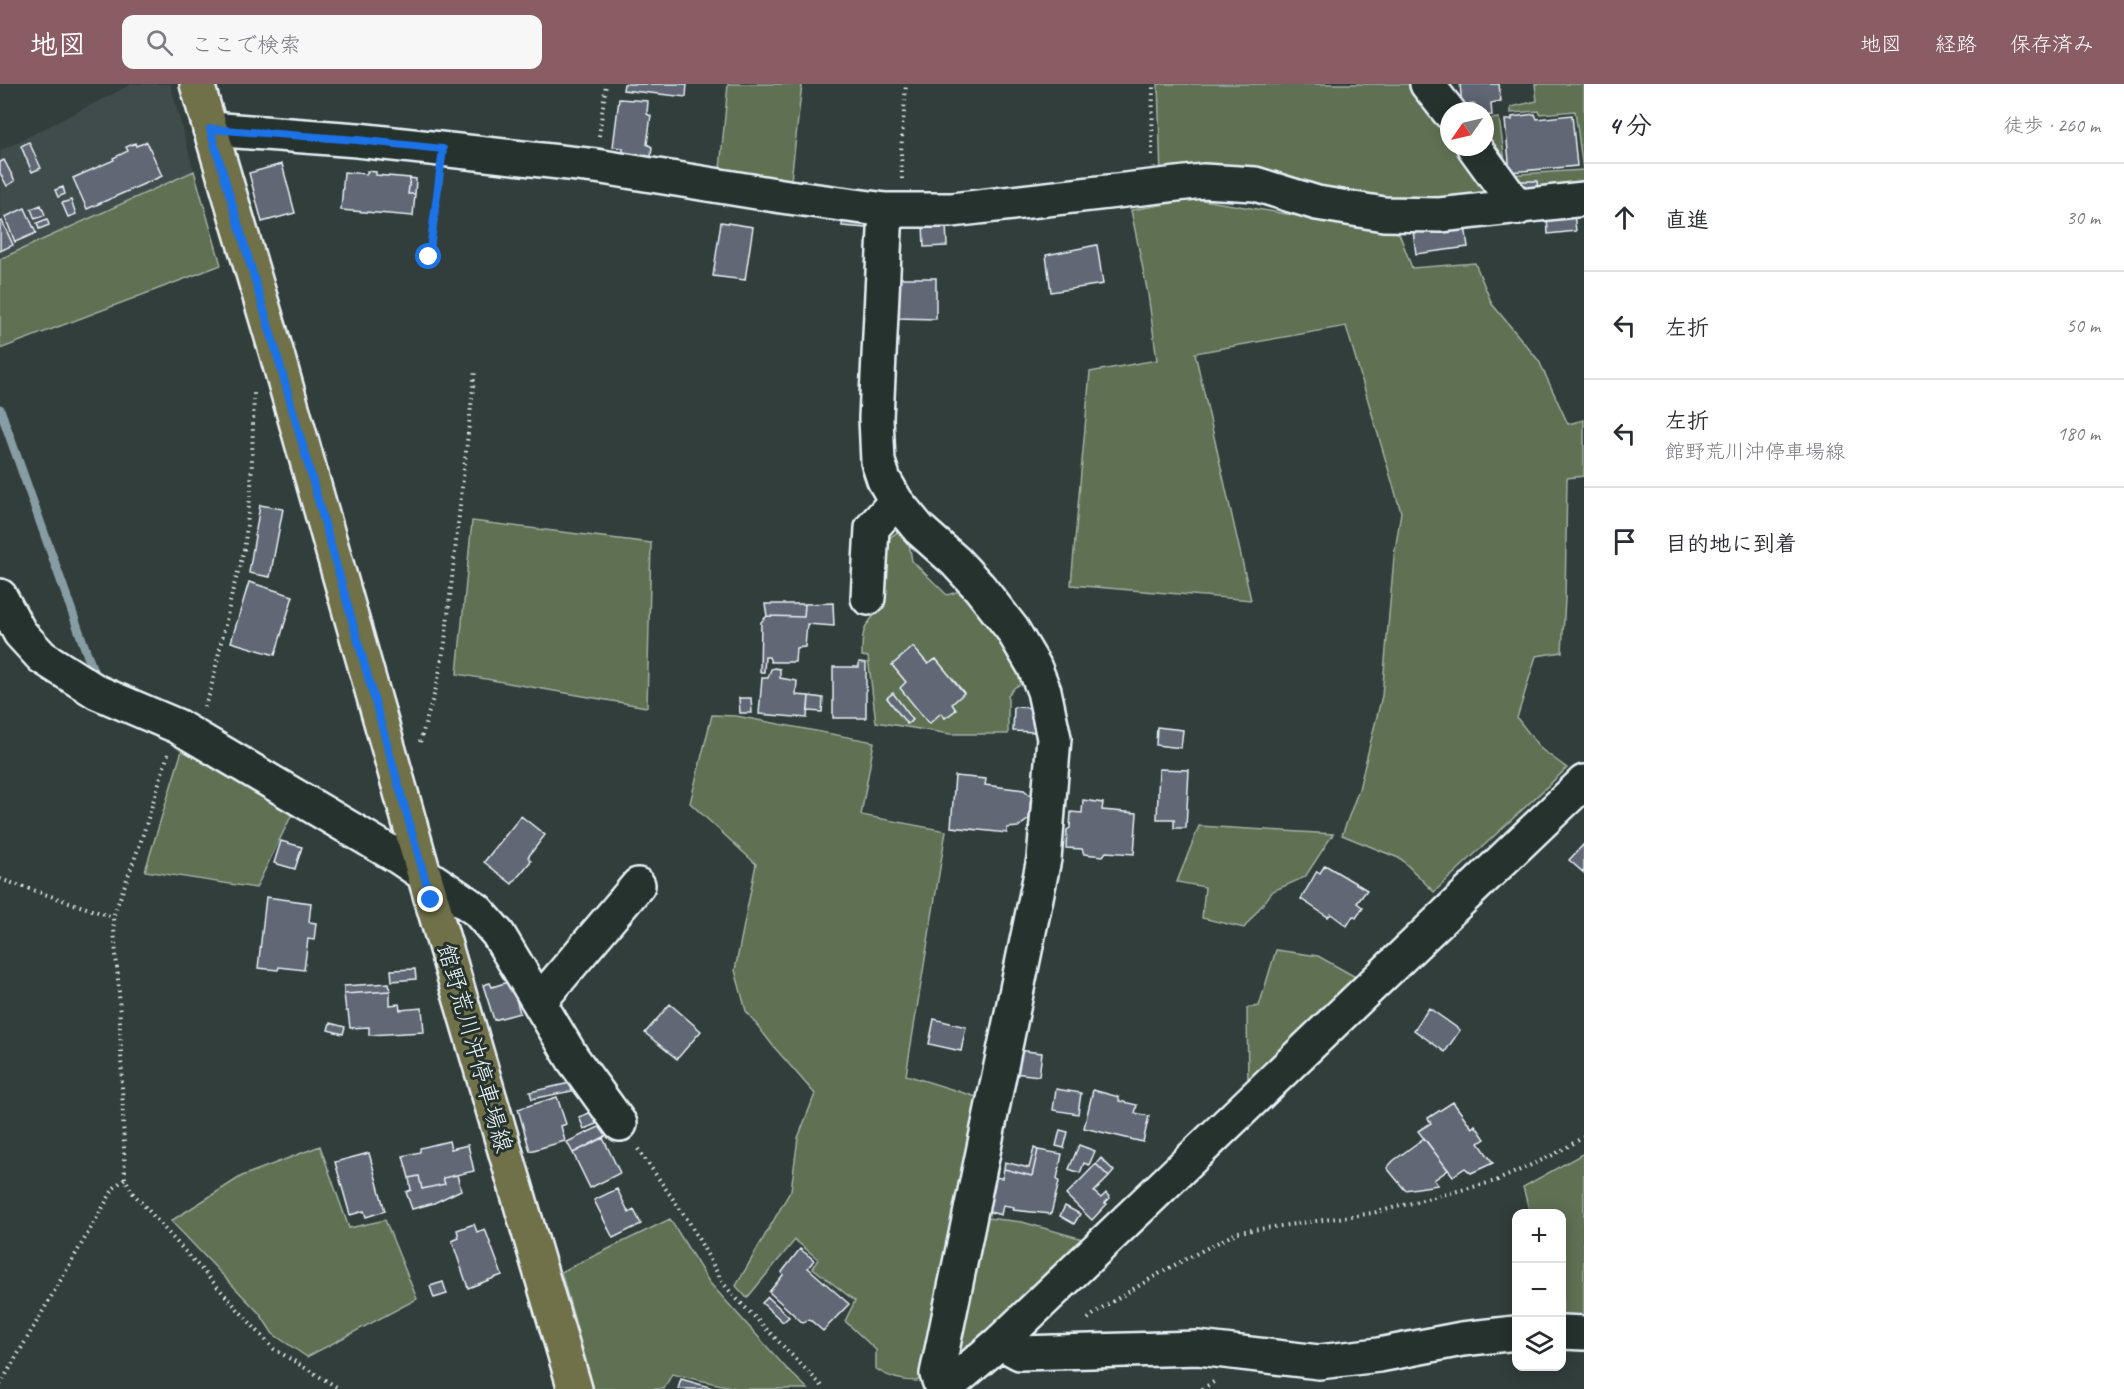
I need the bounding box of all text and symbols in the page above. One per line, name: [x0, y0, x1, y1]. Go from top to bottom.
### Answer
search box: [122, 15, 542, 69]
icon: search: [143, 26, 176, 59]
text: 地図: [30, 27, 86, 62]
text: ここで検索: [191, 31, 301, 59]
text: 地図: [1860, 31, 1902, 57]
text: 経路: [1935, 31, 1977, 57]
text: 保存済み: [2010, 31, 2094, 57]
north arrow: [1440, 102, 1494, 156]
text: 4 分: [1608, 109, 1652, 142]
text: 徒歩 · 260 m: [2004, 113, 2100, 138]
icon: ahead: [1608, 201, 1641, 234]
text: 30 m: [2066, 205, 2100, 230]
text: 直進: [1665, 206, 1709, 234]
route start: [415, 243, 441, 269]
icon: left: [1608, 309, 1641, 342]
text: 50 m: [2066, 313, 2100, 338]
text: 左折: [1665, 314, 1709, 342]
text: 左折: [1665, 407, 1709, 435]
icon: left: [1608, 417, 1641, 450]
text: 180 m: [2057, 421, 2100, 446]
text: 館野荒川沖停車場線: [1665, 439, 1845, 464]
icon: arrive: [1608, 525, 1641, 558]
text: 目的地に到着: [1665, 530, 1797, 558]
route end: [417, 886, 443, 912]
street label: 館野荒川沖停車場線: [431, 940, 519, 1156]
map controls: [1512, 1209, 1566, 1371]
button: +: [1512, 1209, 1566, 1263]
button: −: [1512, 1263, 1566, 1317]
button: layers: [1512, 1317, 1566, 1371]

